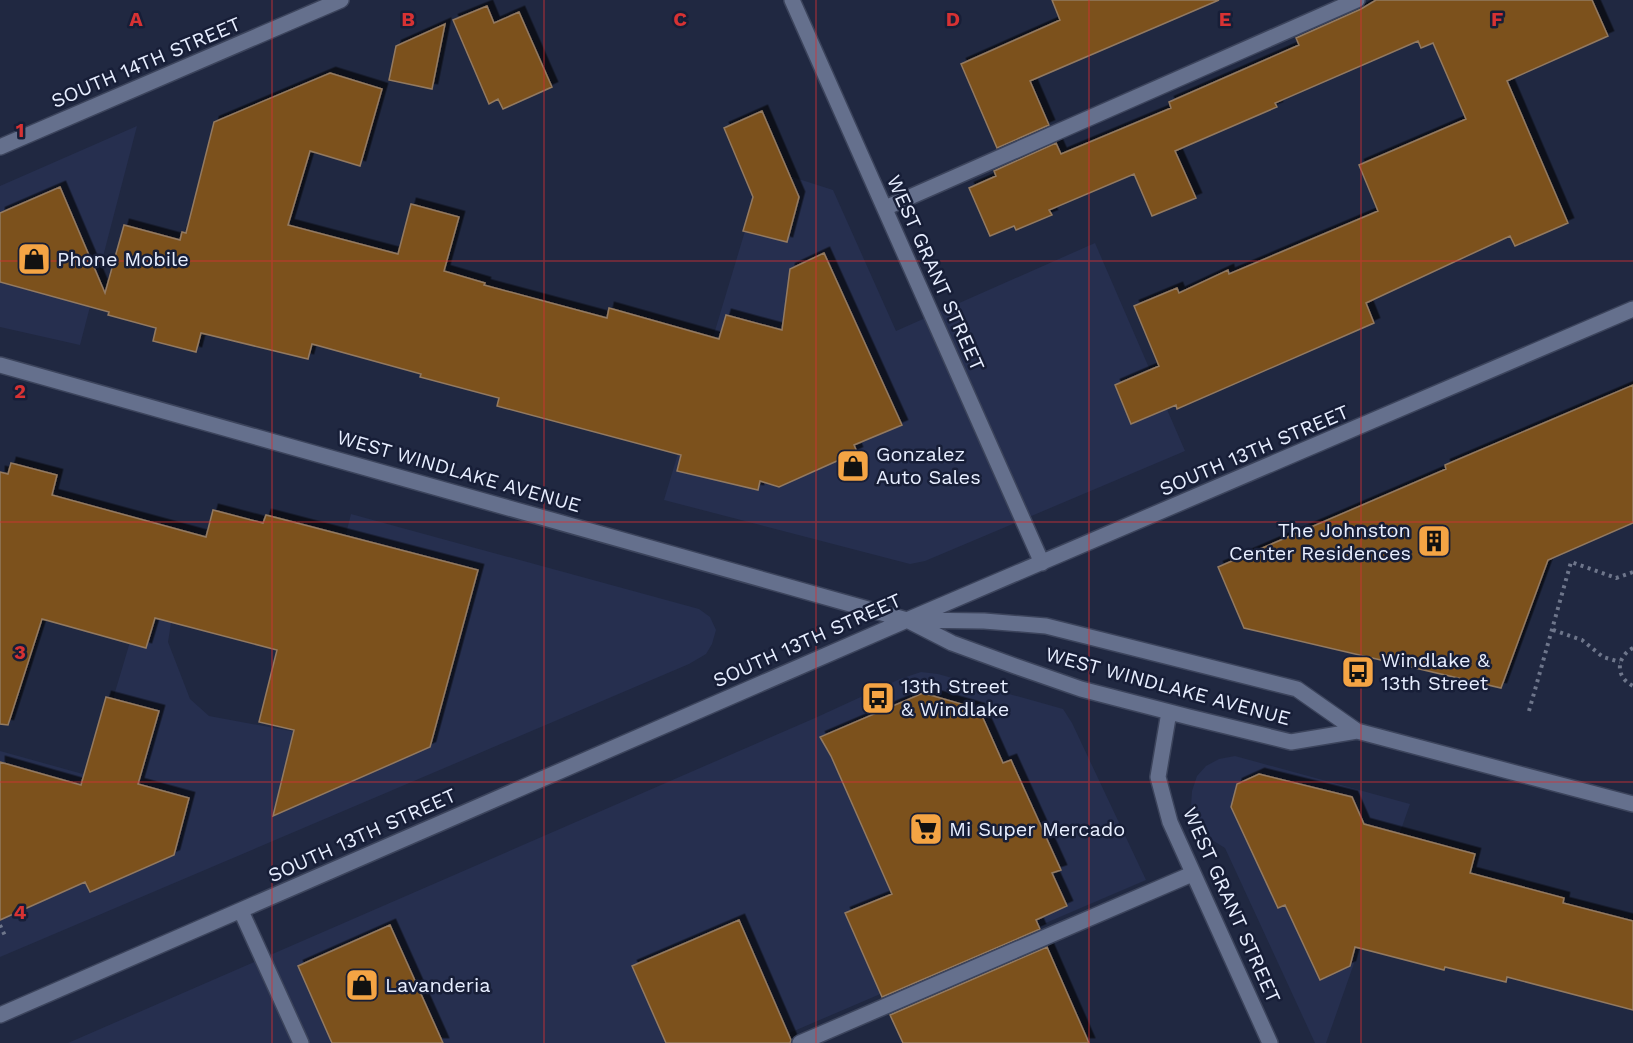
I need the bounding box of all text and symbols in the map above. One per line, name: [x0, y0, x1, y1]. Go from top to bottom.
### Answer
text: A: [129, 7, 143, 31]
text: B: [401, 7, 415, 31]
text: C: [673, 7, 687, 31]
text: D: [946, 7, 960, 31]
text: E: [1219, 7, 1231, 31]
text: F: [1491, 7, 1503, 31]
street label: SOUTH 14TH STREET: [48, 11, 244, 113]
text: 1: [16, 118, 24, 142]
street label: WEST GRANT STREET: [882, 171, 990, 375]
shop icon: Phone Mobile: [16, 241, 52, 277]
place label: Phone Mobile: [57, 247, 189, 271]
text: 2: [14, 379, 26, 403]
street label: SOUTH 13TH STREET: [1156, 399, 1352, 501]
street label: WEST WINDLAKE AVENUE: [334, 425, 584, 517]
place label: Gonzalez Auto Sales: [876, 442, 981, 489]
shop icon: Gonzalez Auto Sales: [835, 448, 871, 484]
place label: The Johnston Center Residences: [1229, 518, 1411, 565]
building icon: The Johnston Center Residences: [1416, 523, 1452, 559]
street label: SOUTH 13TH STREET: [709, 588, 905, 692]
text: 3: [14, 640, 26, 664]
street label: WEST WINDLAKE AVENUE: [1043, 642, 1293, 730]
place label: Windlake & 13th Street: [1381, 648, 1490, 695]
bus stop icon: Windlake & 13th Street: [1340, 654, 1376, 690]
place label: 13th Street & Windlake: [901, 674, 1009, 721]
bus stop icon: 13th Street & Windlake: [860, 680, 896, 716]
street label: SOUTH 13TH STREET: [264, 783, 460, 887]
street label: WEST GRANT STREET: [1178, 803, 1286, 1007]
supermarket icon: Mi Super Mercado: [908, 811, 944, 847]
place label: Mi Super Mercado: [949, 817, 1125, 841]
text: 4: [14, 900, 27, 924]
shop icon: Lavanderia: [344, 967, 380, 1003]
place label: Lavanderia: [385, 973, 491, 997]

